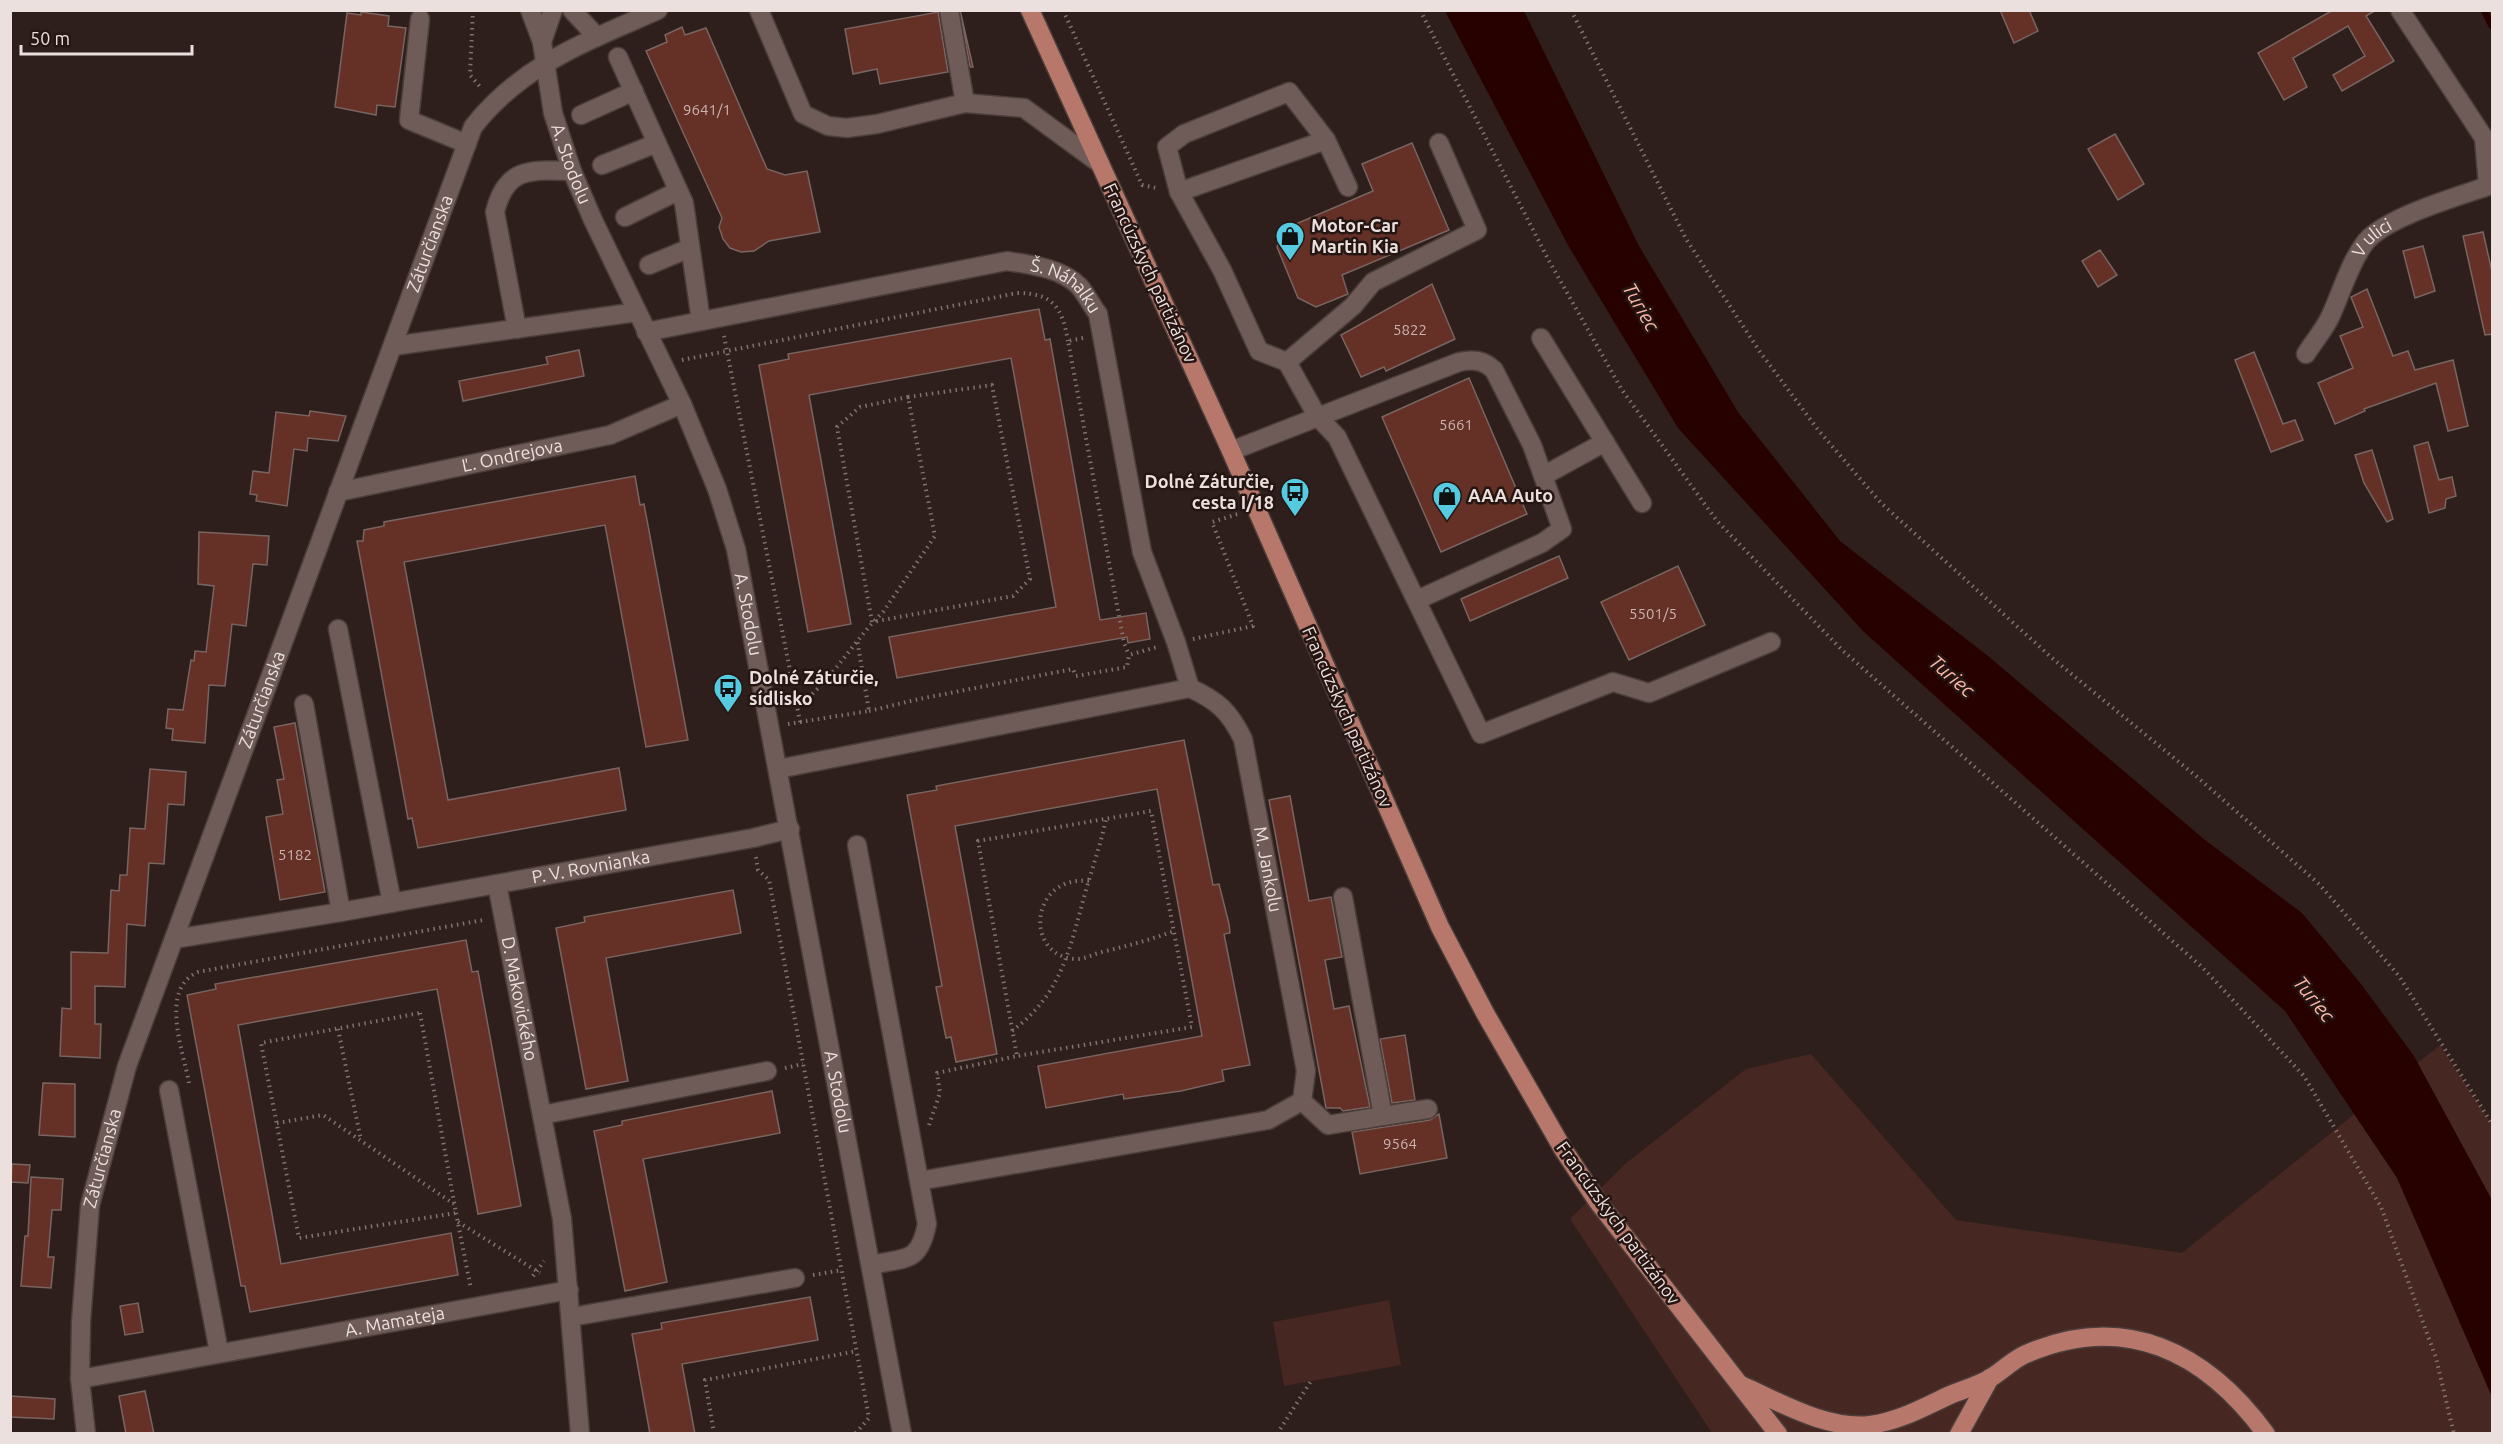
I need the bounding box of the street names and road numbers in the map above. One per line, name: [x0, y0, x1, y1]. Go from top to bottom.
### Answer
street label: A. Stodolu: [548, 121, 596, 207]
street label: Francúzskych partizánov: [1100, 180, 1201, 366]
street label: Záturčianska: [402, 192, 456, 295]
street label: V ulici: [2347, 214, 2395, 260]
street label: Š. Náhalku: [1029, 253, 1105, 316]
street label: Ľ. Ondrejova: [460, 434, 564, 475]
street label: A. Stodolu: [732, 571, 767, 657]
street label: Francúzskych partizánov: [1299, 623, 1397, 810]
street label: Záturčianska: [234, 648, 288, 751]
street label: M. Jankolu: [1251, 825, 1287, 914]
street label: P. V. Rovnianka: [530, 846, 651, 887]
street label: D. Makovického: [498, 935, 542, 1062]
street label: A. Stodolu: [821, 1049, 856, 1135]
street label: Záturčianska: [79, 1106, 124, 1210]
street label: Francúzskych partizánov: [1553, 1137, 1685, 1308]
street label: A. Mamateja: [343, 1302, 446, 1340]

